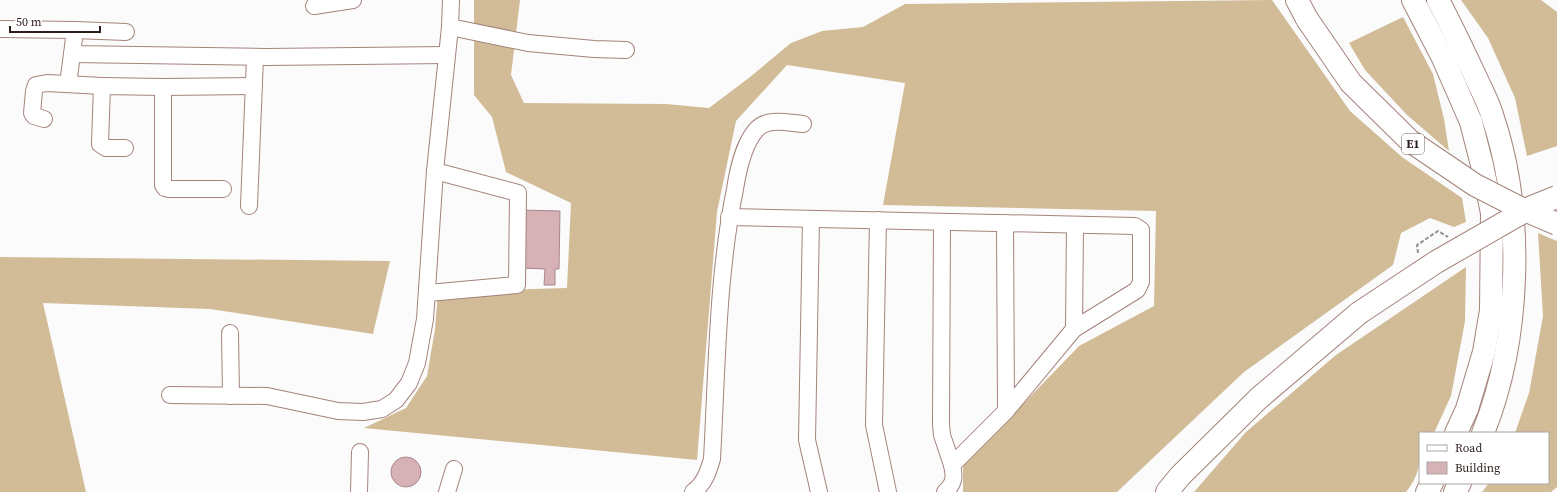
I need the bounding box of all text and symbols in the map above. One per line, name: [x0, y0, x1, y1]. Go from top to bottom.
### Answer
scale bar: [10, 8, 100, 34]
text: 50 m: [16, 14, 42, 30]
road number: E1: [1402, 134, 1424, 154]
legend: [1419, 432, 1549, 484]
text: Road: [1455, 440, 1482, 456]
text: Building: [1455, 460, 1500, 476]

